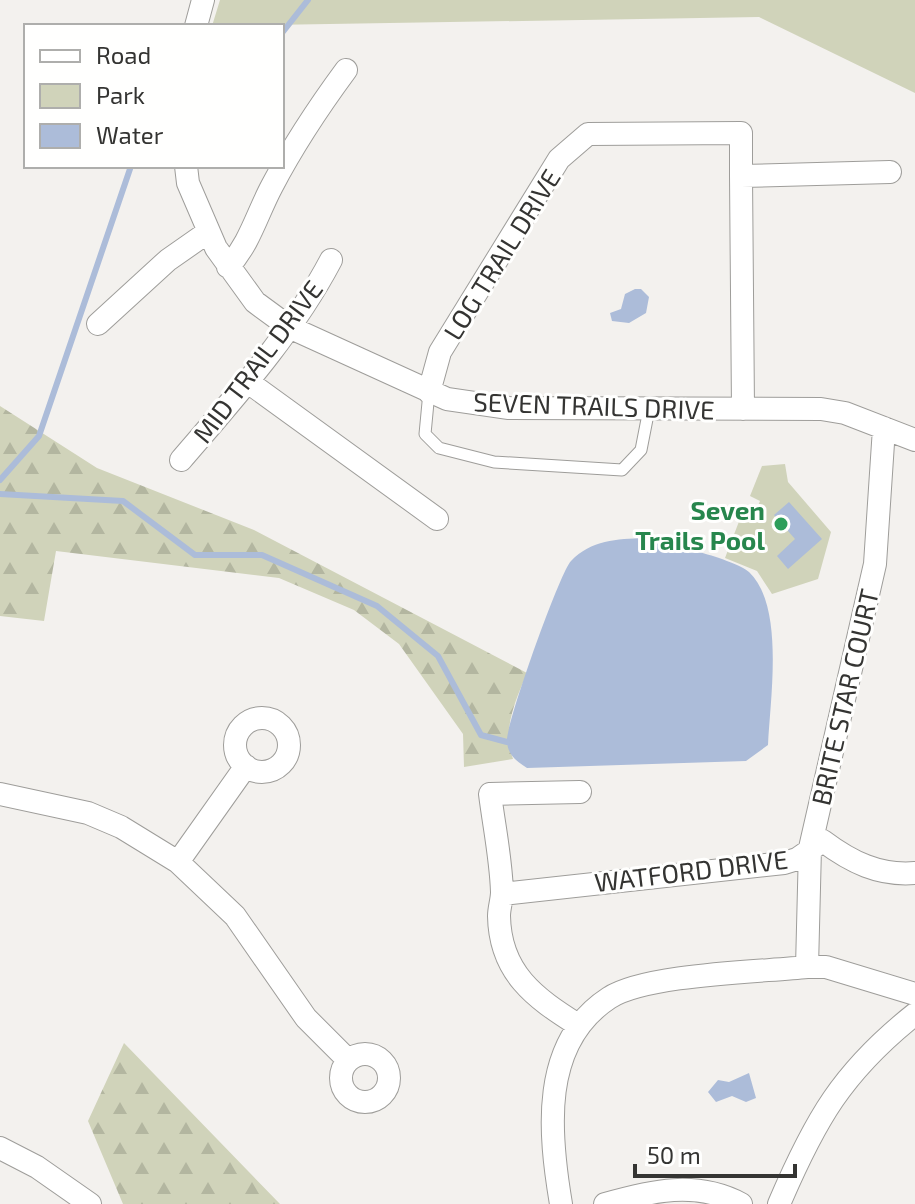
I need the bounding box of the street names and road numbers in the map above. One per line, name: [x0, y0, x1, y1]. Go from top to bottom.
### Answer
street label: LOG TRAIL DRIVE: [436, 163, 566, 345]
street label: MID TRAIL DRIVE: [186, 274, 328, 448]
street label: SEVEN TRAILS DRIVE: [473, 385, 715, 425]
street label: BRITE STAR COURT: [804, 586, 884, 808]
street label: WATFORD DRIVE: [593, 843, 789, 897]

